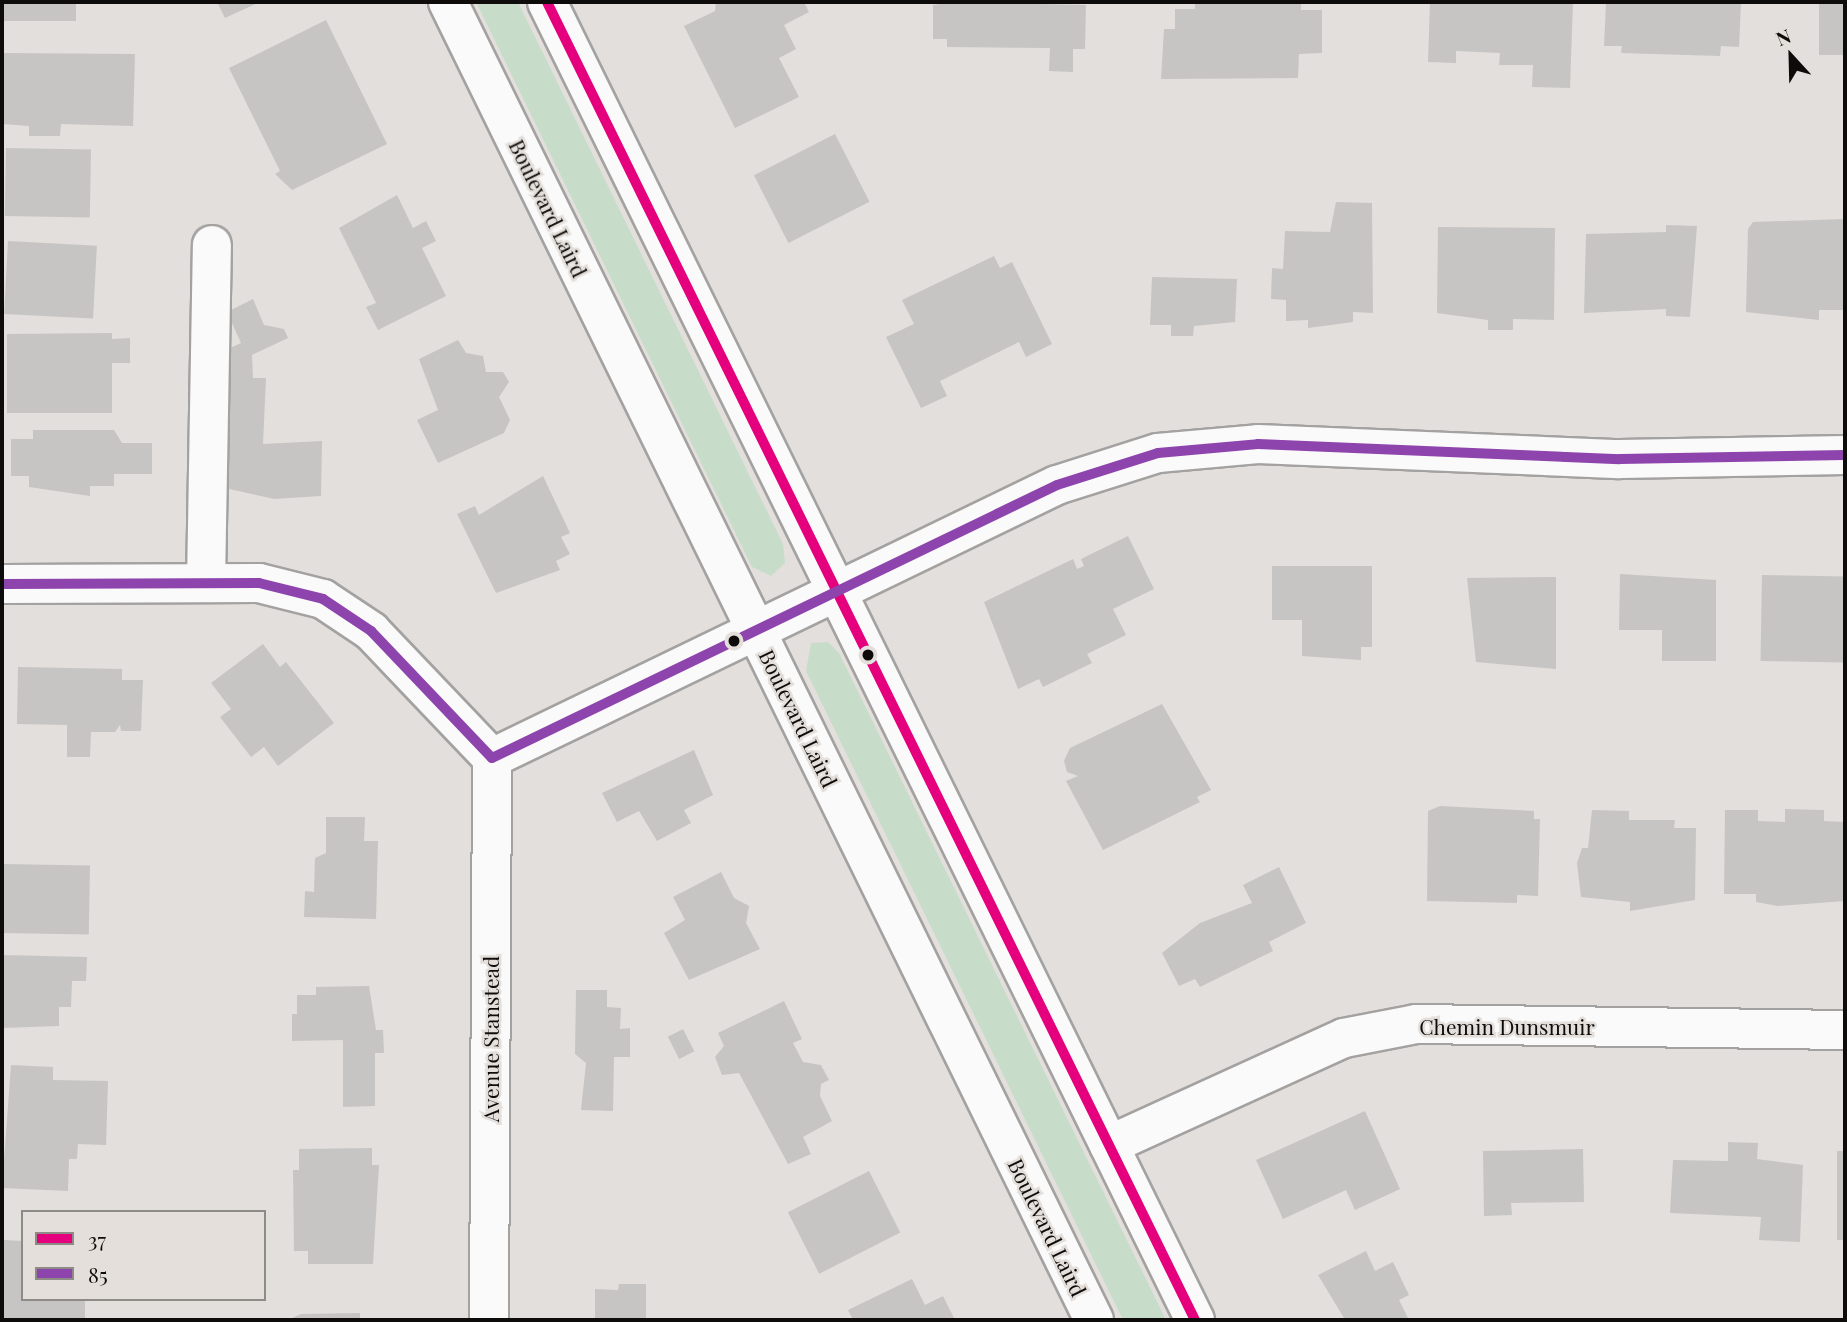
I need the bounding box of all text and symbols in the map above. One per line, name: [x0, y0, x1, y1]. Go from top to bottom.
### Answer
north arrow: [1756, 21, 1826, 91]
text: N: [1772, 22, 1794, 51]
street label: Boulevard Laird: [505, 135, 593, 281]
unlabelled marker: [727, 634, 741, 648]
street label: Boulevard Laird: [755, 645, 843, 791]
unlabelled marker: [861, 648, 875, 662]
street label: Avenue Stanstead: [477, 956, 503, 1122]
street label: Chemin Dunsmuir: [1419, 1013, 1595, 1039]
street label: Boulevard Laird: [1004, 1154, 1092, 1300]
legend: [21, 1210, 266, 1301]
text: 37: [88, 1225, 106, 1253]
text: 85: [88, 1260, 108, 1288]

